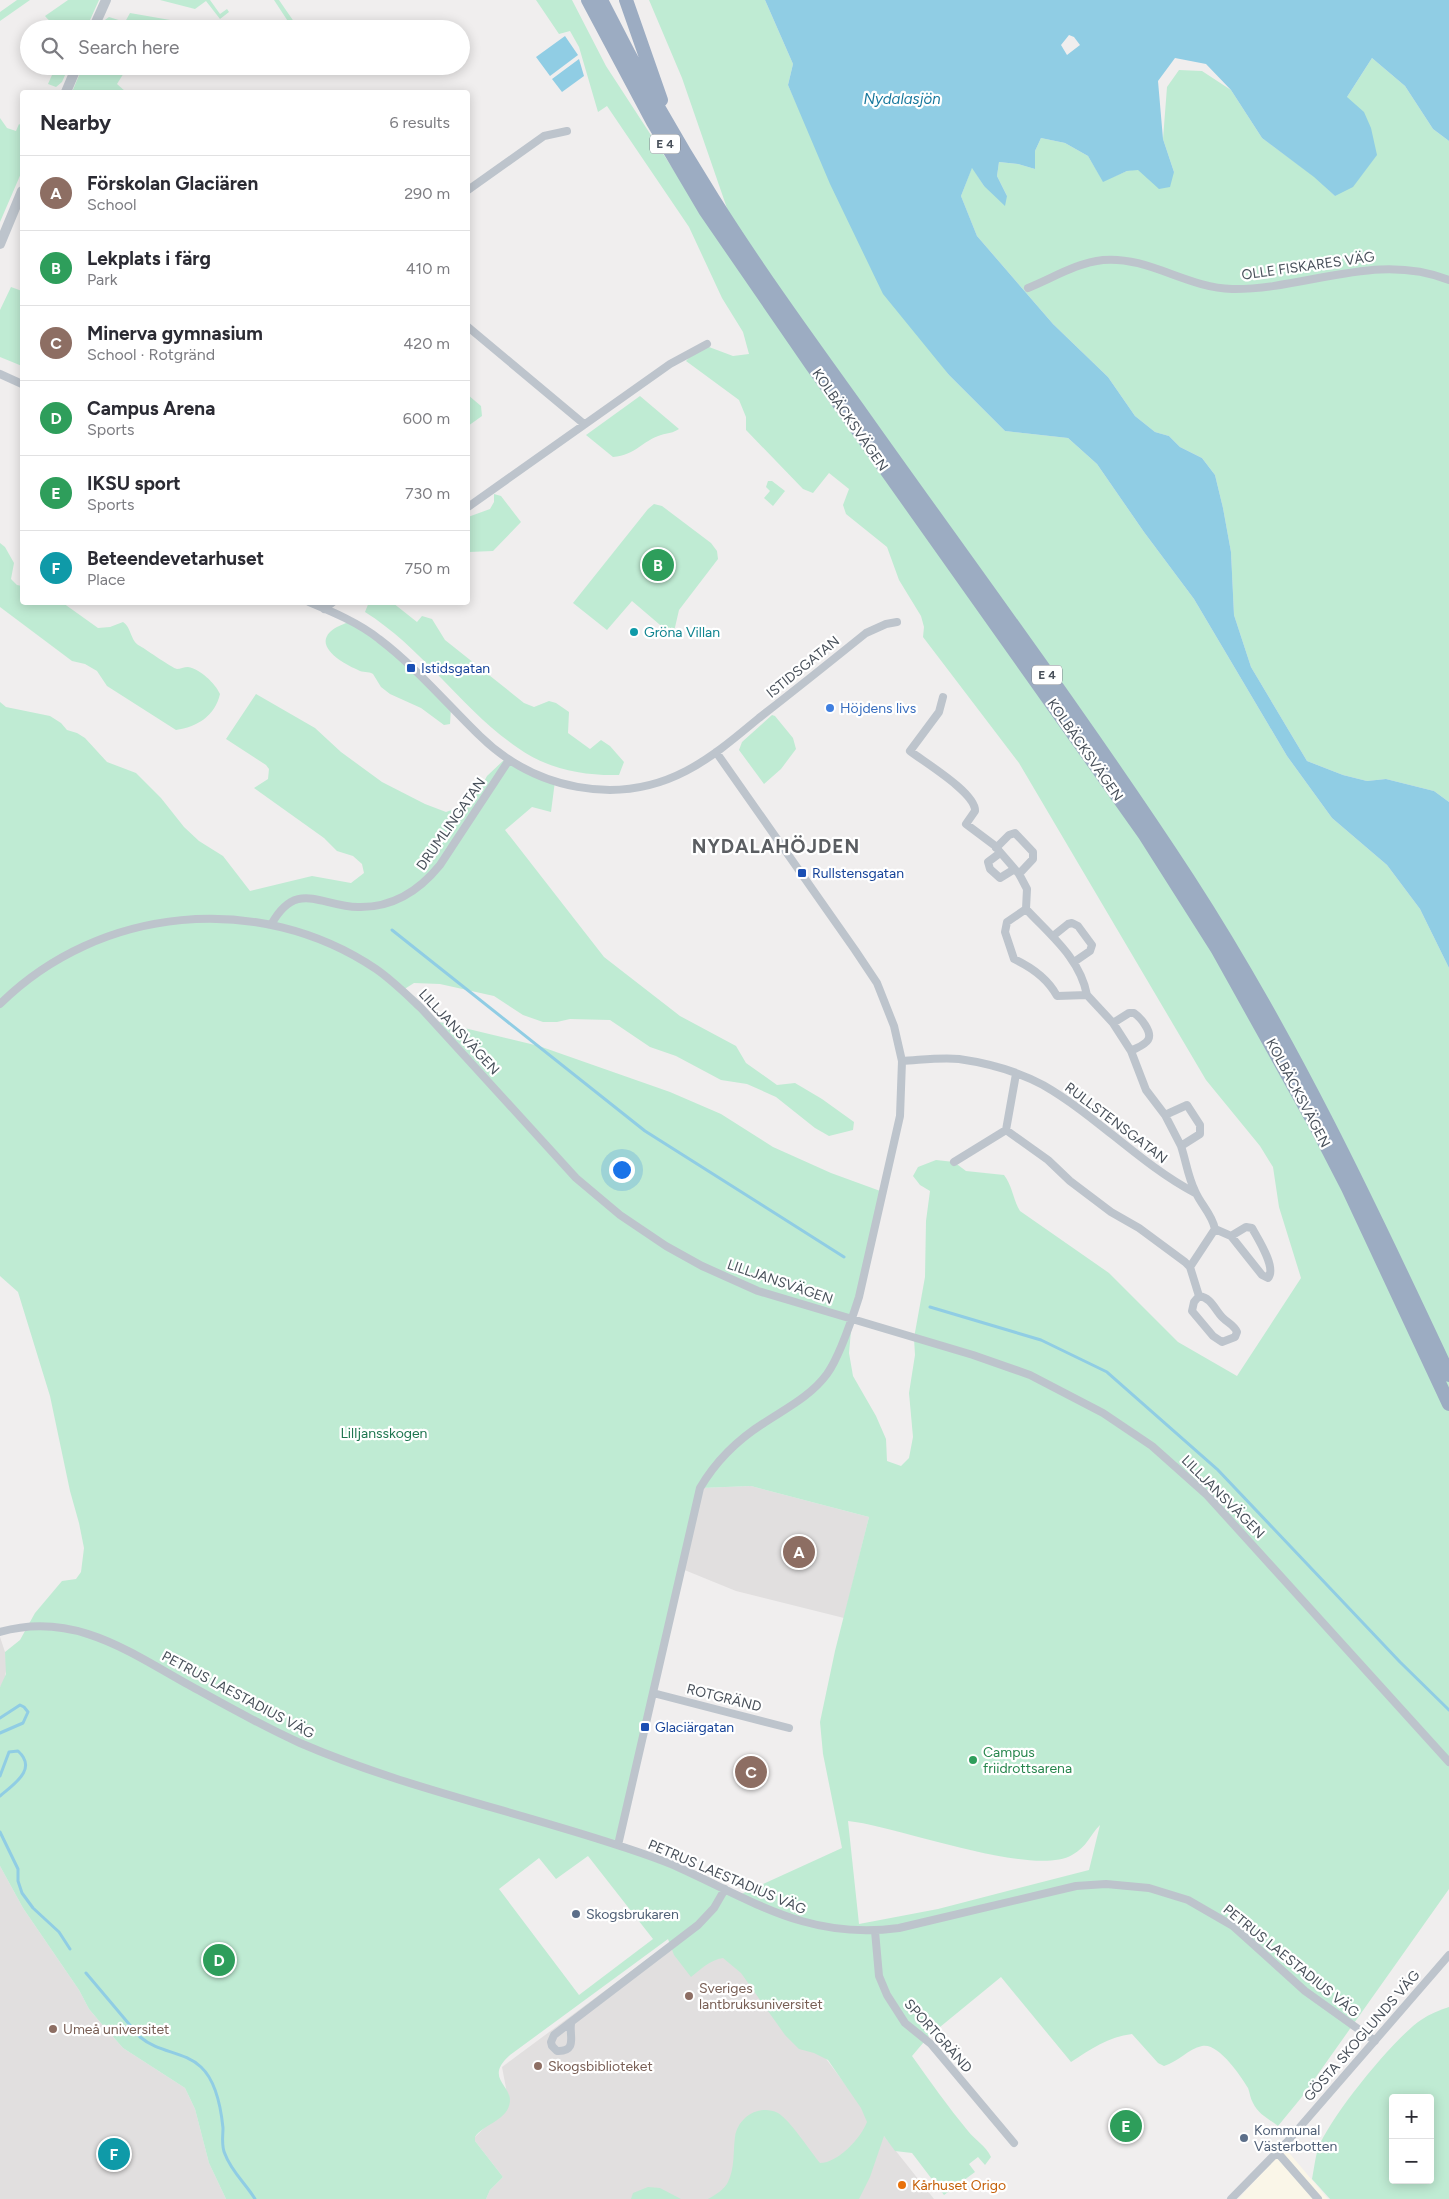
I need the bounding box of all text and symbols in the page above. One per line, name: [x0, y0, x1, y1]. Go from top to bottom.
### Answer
search box: [20, 20, 470, 75]
icon: search: [38, 34, 66, 62]
text: Search here: [78, 36, 180, 59]
water label: Nydalasjön: [863, 90, 941, 108]
text: Nearby: [40, 110, 111, 135]
text: 6 results: [389, 113, 450, 132]
road number: E 4: [650, 134, 680, 154]
text: Förskolan Glaciären: [87, 172, 258, 195]
text: A: [50, 184, 62, 203]
text: 290 m: [404, 184, 450, 203]
text: School: [87, 195, 137, 214]
text: Lekplats i färg: [87, 247, 211, 270]
street label: OLLE FISKARES VÄG: [1240, 248, 1376, 284]
text: B: [51, 259, 61, 278]
text: 410 m: [406, 259, 450, 278]
text: Park: [87, 270, 117, 289]
text: Minerva gymnasium: [87, 322, 263, 345]
text: C: [50, 334, 62, 353]
text: 420 m: [403, 334, 450, 353]
text: School · Rotgränd: [87, 345, 215, 364]
street label: KOLBÄCKSVÄGEN: [808, 366, 892, 474]
text: Campus Arena: [87, 397, 215, 420]
text: D: [50, 409, 62, 428]
text: 600 m: [403, 409, 450, 428]
text: Sports: [87, 420, 134, 439]
text: IKSU sport: [87, 472, 181, 495]
text: E: [51, 484, 61, 503]
text: 730 m: [405, 484, 450, 503]
text: Sports: [87, 495, 134, 514]
pin: B: [642, 546, 674, 584]
text: Beteendevetarhuset: [87, 547, 264, 570]
text: F: [52, 559, 60, 578]
text: 750 m: [404, 559, 450, 578]
text: Place: [87, 570, 125, 589]
place label: Gröna Villan: [644, 624, 720, 641]
marker: Gröna Villan: [628, 626, 640, 638]
street label: ISTIDSGATAN: [763, 632, 843, 702]
place label: Istidsgatan: [421, 660, 490, 677]
marker: Istidsgatan: [405, 662, 417, 674]
road number: E 4: [1032, 666, 1062, 684]
street label: KOLBÄCKSVÄGEN: [1043, 696, 1127, 804]
place label: Höjdens livs: [840, 700, 916, 717]
marker: Höjdens livs: [824, 702, 836, 714]
street label: DRUMLINGATAN: [413, 774, 489, 874]
district label: NYDALAHÖJDEN: [692, 835, 860, 858]
place label: Rullstensgatan: [812, 865, 904, 882]
marker: Rullstensgatan: [796, 867, 808, 879]
street label: LILLJANSVÄGEN: [415, 986, 503, 1078]
street label: KOLBÄCKSVÄGEN: [1262, 1036, 1334, 1150]
street label: RULLSTENSGATAN: [1061, 1079, 1171, 1167]
your location: [609, 1157, 635, 1183]
street label: LILLJANSVÄGEN: [725, 1256, 835, 1308]
park label: Lilljansskogen: [341, 1425, 428, 1442]
street label: LILLJANSVÄGEN: [1178, 1452, 1268, 1542]
pin: A: [783, 1533, 815, 1571]
street label: PETRUS LAESTADIUS VÄG: [159, 1648, 317, 1743]
street label: ROTGRÄND: [685, 1680, 763, 1716]
place label: Glaciärgatan: [655, 1719, 734, 1736]
marker: Glaciärgatan: [639, 1721, 651, 1733]
place label: Campus friidrottsarena: [983, 1744, 1072, 1777]
pin: C: [735, 1753, 767, 1791]
marker: Campus friidrottsarena: [967, 1754, 979, 1766]
street label: PETRUS LAESTADIUS VÄG: [645, 1836, 809, 1918]
street label: PETRUS LAESTADIUS VÄG: [1220, 1901, 1363, 2021]
place label: Skogsbrukaren: [586, 1906, 679, 1923]
marker: Skogsbrukaren: [570, 1908, 582, 1920]
pin: D: [203, 1941, 235, 1979]
street label: GÖSTA SKOGLUNDS VÄG: [1300, 1967, 1424, 2105]
place label: Sveriges lantbruksuniversitet: [699, 1980, 823, 2013]
marker: Sveriges lantbruksuniversitet: [683, 1990, 695, 2002]
street label: SPORTGRÄND: [900, 1996, 976, 2076]
place label: Umeå universitet: [63, 2021, 169, 2038]
marker: Umeå universitet: [47, 2023, 59, 2035]
place label: Skogsbiblioteket: [548, 2058, 653, 2075]
marker: Skogsbiblioteket: [532, 2060, 544, 2072]
map controls: [1389, 2094, 1434, 2184]
button: +: [1389, 2094, 1434, 2139]
pin: E: [1110, 2107, 1142, 2145]
place label: Kommunal Västerbotten: [1254, 2122, 1338, 2155]
marker: Kommunal Västerbotten: [1238, 2132, 1250, 2144]
pin: F: [98, 2135, 130, 2173]
button: −: [1389, 2139, 1434, 2184]
place label: Kårhuset Origo: [912, 2177, 1006, 2194]
marker: Kårhuset Origo: [896, 2179, 908, 2191]

